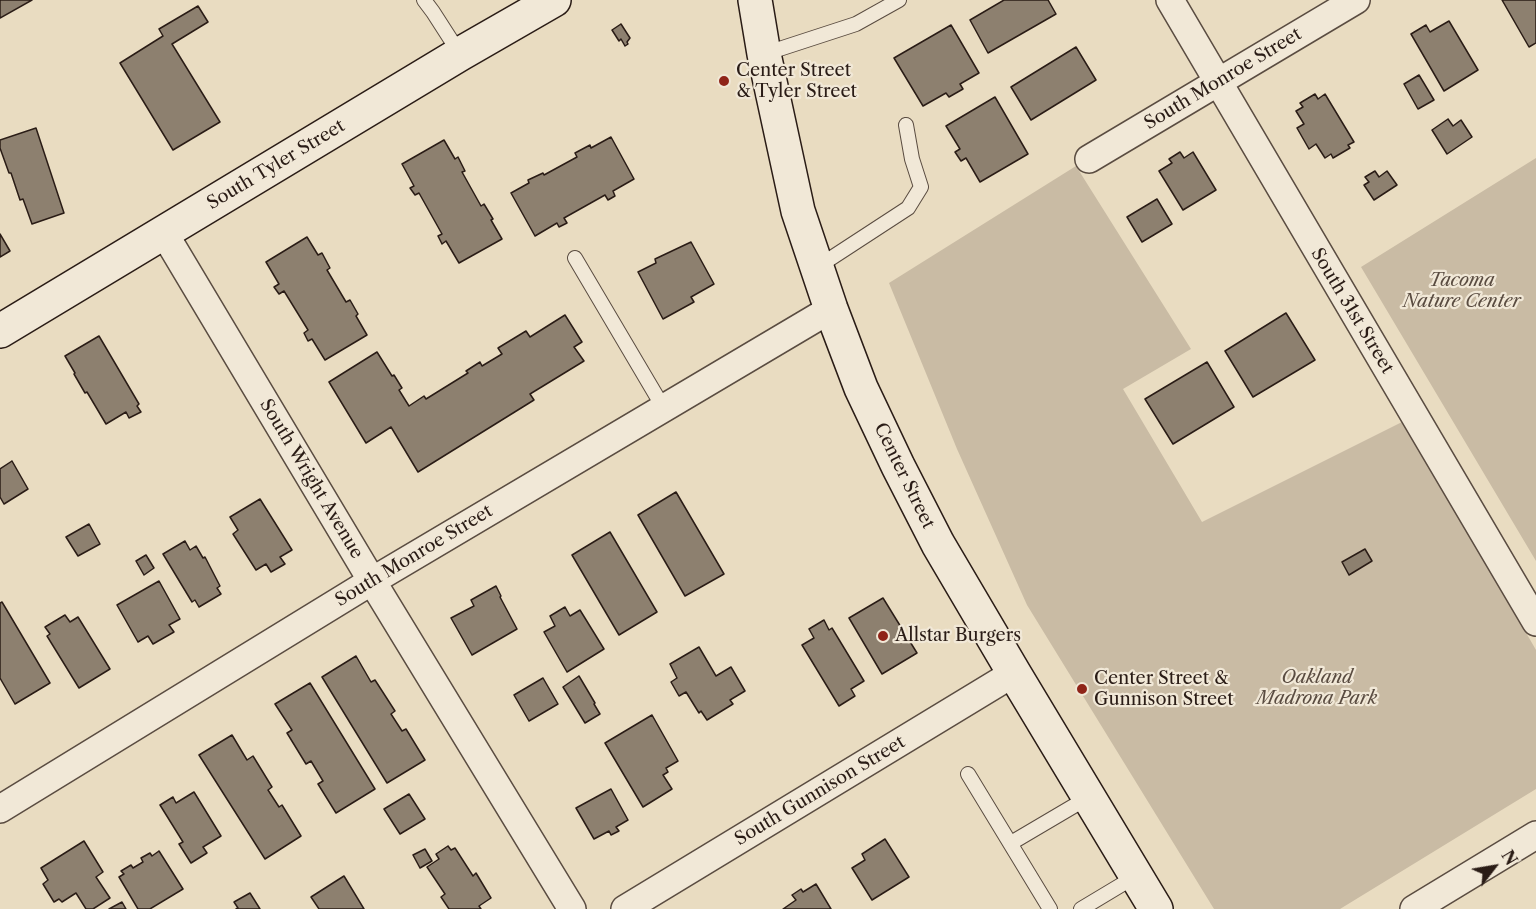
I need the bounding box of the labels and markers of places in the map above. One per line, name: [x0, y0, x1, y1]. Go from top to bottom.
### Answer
place label: Center Street & Tyler Street: [736, 60, 857, 103]
marker: Center Street & Tyler Street: [717, 74, 731, 88]
place label: Allstar Burgers: [895, 625, 1021, 647]
marker: Allstar Burgers: [876, 629, 890, 643]
place label: Center Street & Gunnison Street: [1094, 668, 1234, 710]
marker: Center Street & Gunnison Street: [1075, 682, 1089, 696]

